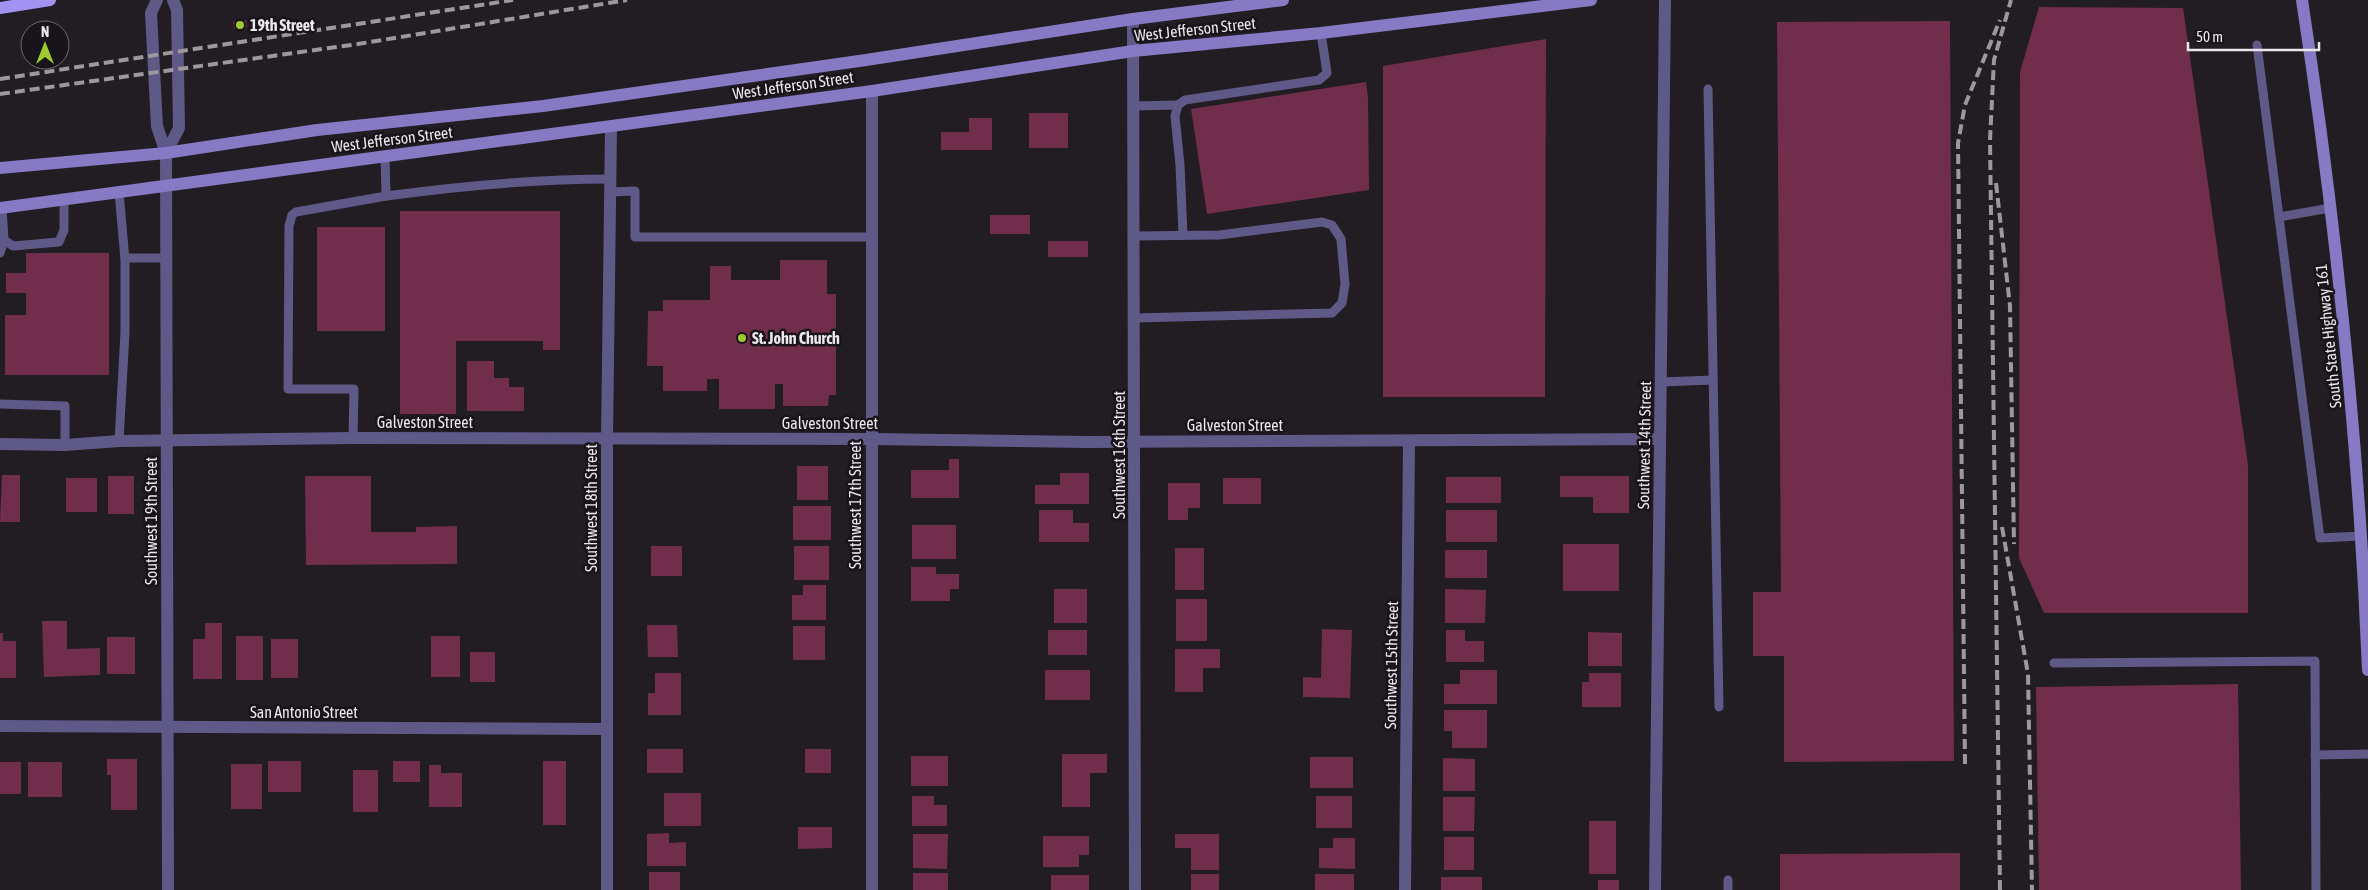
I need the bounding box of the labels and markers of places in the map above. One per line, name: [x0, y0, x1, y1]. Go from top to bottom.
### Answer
place label: 19th Street: [250, 16, 315, 34]
marker: 19th Street: [234, 19, 246, 31]
place label: St. John Church: [752, 329, 840, 347]
marker: St. John Church: [736, 332, 748, 344]

